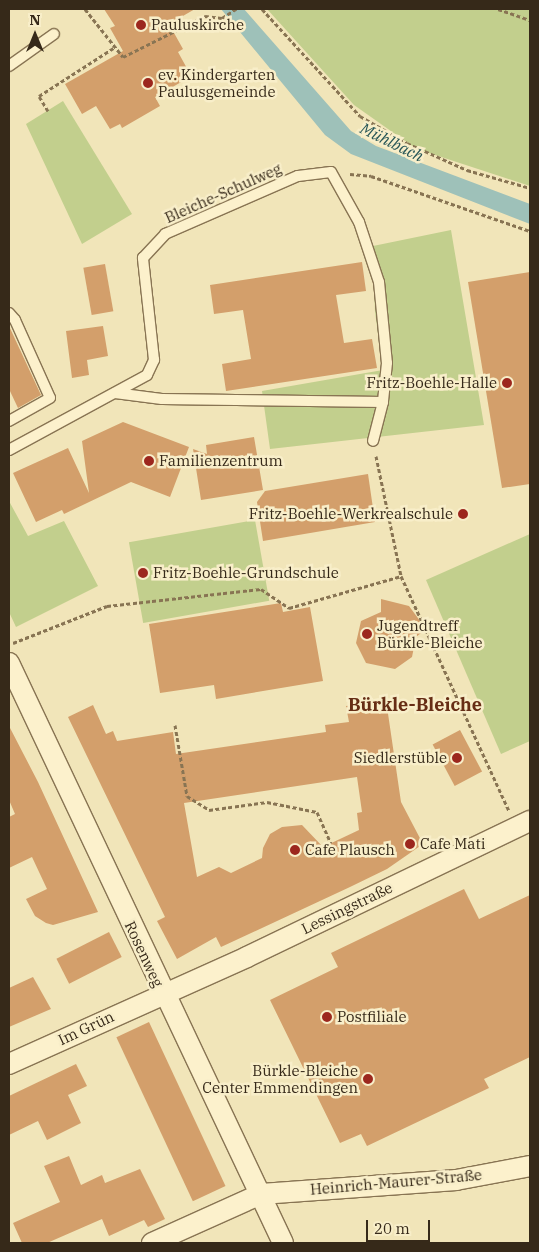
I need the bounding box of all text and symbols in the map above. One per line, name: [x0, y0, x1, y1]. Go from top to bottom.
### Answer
north arrow: [10, 10, 60, 60]
text: N: [29, 11, 41, 29]
place label: Pauluskirche: [151, 16, 244, 34]
marker: Pauluskirche: [135, 19, 147, 31]
place label: ev. Kindergarten Paulusgemeinde: [158, 65, 275, 100]
marker: ev. Kindergarten Paulusgemeinde: [142, 77, 154, 89]
water label: Mühlbach: [357, 119, 427, 165]
street label: Bleiche-Schulweg: [162, 159, 284, 227]
place label: Fritz-Boehle-Halle: [366, 374, 497, 392]
marker: Fritz-Boehle-Halle: [501, 377, 513, 389]
place label: Familienzentrum: [159, 452, 283, 470]
marker: Familienzentrum: [143, 455, 155, 467]
place label: Fritz-Boehle-Werkrealschule: [249, 505, 453, 523]
marker: Fritz-Boehle-Werkrealschule: [457, 508, 469, 520]
place label: Fritz-Boehle-Grundschule: [153, 564, 339, 582]
marker: Fritz-Boehle-Grundschule: [137, 567, 149, 579]
place label: Jugendtreff Bürkle-Bleiche: [377, 616, 483, 651]
marker: Jugendtreff Bürkle-Bleiche: [361, 628, 373, 640]
district label: Bürkle-Bleiche: [348, 694, 482, 716]
place label: Siedlerstüble: [354, 749, 447, 767]
marker: Siedlerstüble: [451, 752, 463, 764]
place label: Cafe Mati: [420, 835, 485, 853]
marker: Cafe Mati: [404, 838, 416, 850]
place label: Cafe Plausch: [305, 841, 395, 859]
marker: Cafe Plausch: [289, 844, 301, 856]
street label: Lessingstraße: [299, 878, 395, 938]
street label: Rosenweg: [121, 918, 167, 990]
street label: Im Grün: [55, 1007, 117, 1049]
place label: Postfiliale: [337, 1008, 406, 1026]
marker: Postfiliale: [321, 1011, 333, 1023]
place label: Bürkle-Bleiche Center Emmendingen: [202, 1061, 358, 1096]
marker: Bürkle-Bleiche Center Emmendingen: [362, 1073, 374, 1085]
street label: Heinrich-Maurer-Straße: [309, 1166, 483, 1198]
scale bar: [369, 1210, 433, 1242]
text: 20 m: [374, 1219, 410, 1238]

